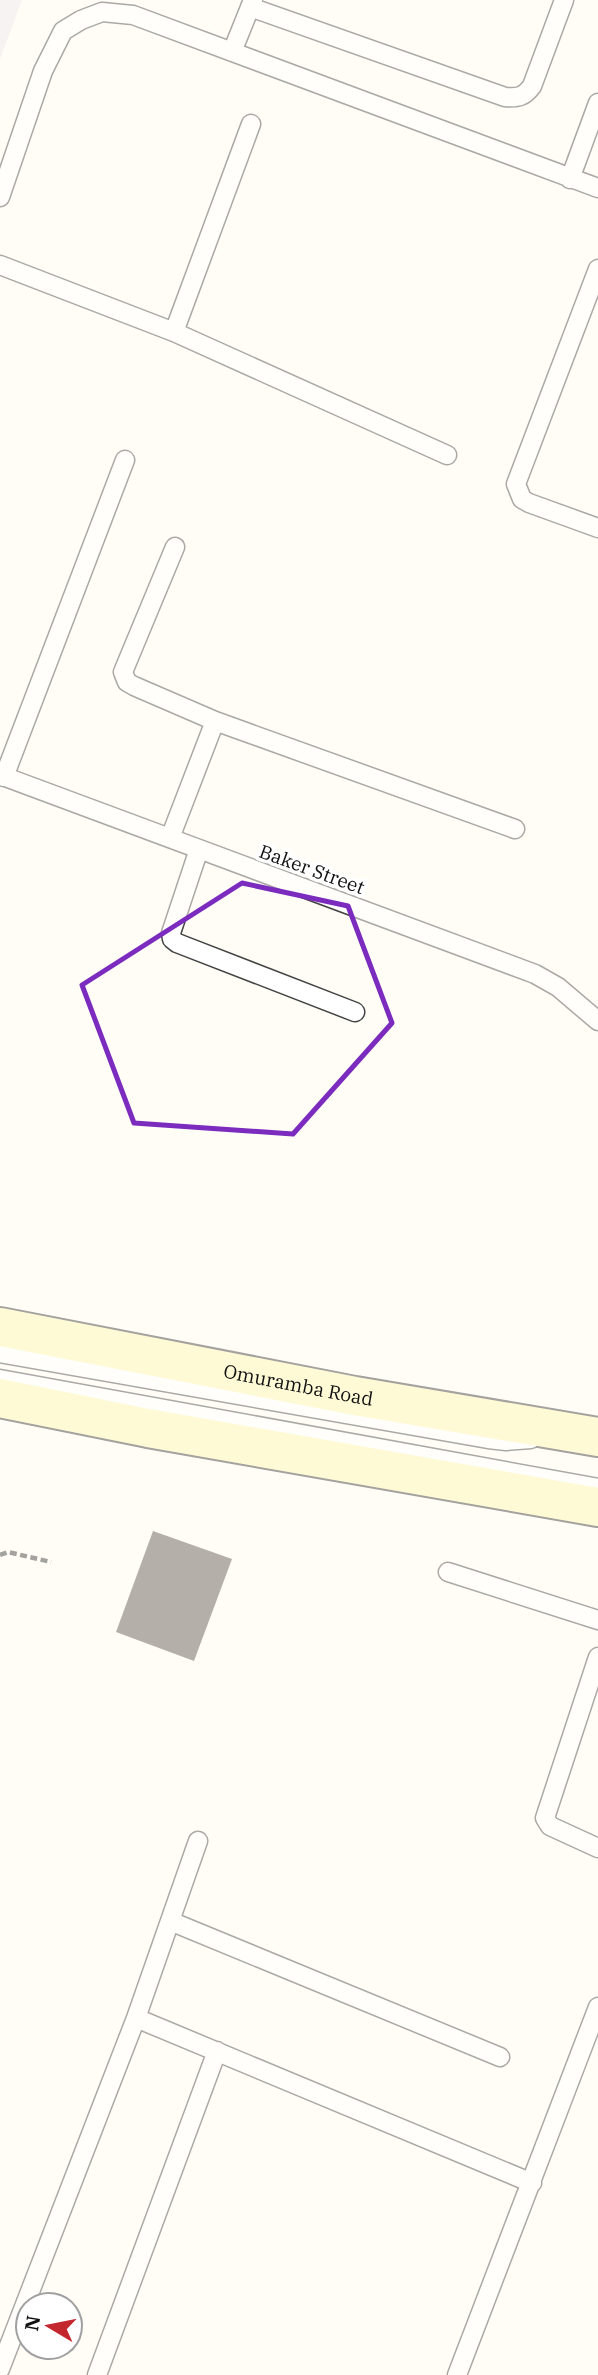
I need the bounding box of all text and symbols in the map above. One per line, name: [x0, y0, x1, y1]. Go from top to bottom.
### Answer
street label: Baker Street: [256, 839, 368, 899]
street label: Omuramba Road: [221, 1359, 375, 1411]
north arrow: [14, 2291, 84, 2361]
text: N: [19, 2314, 45, 2333]

